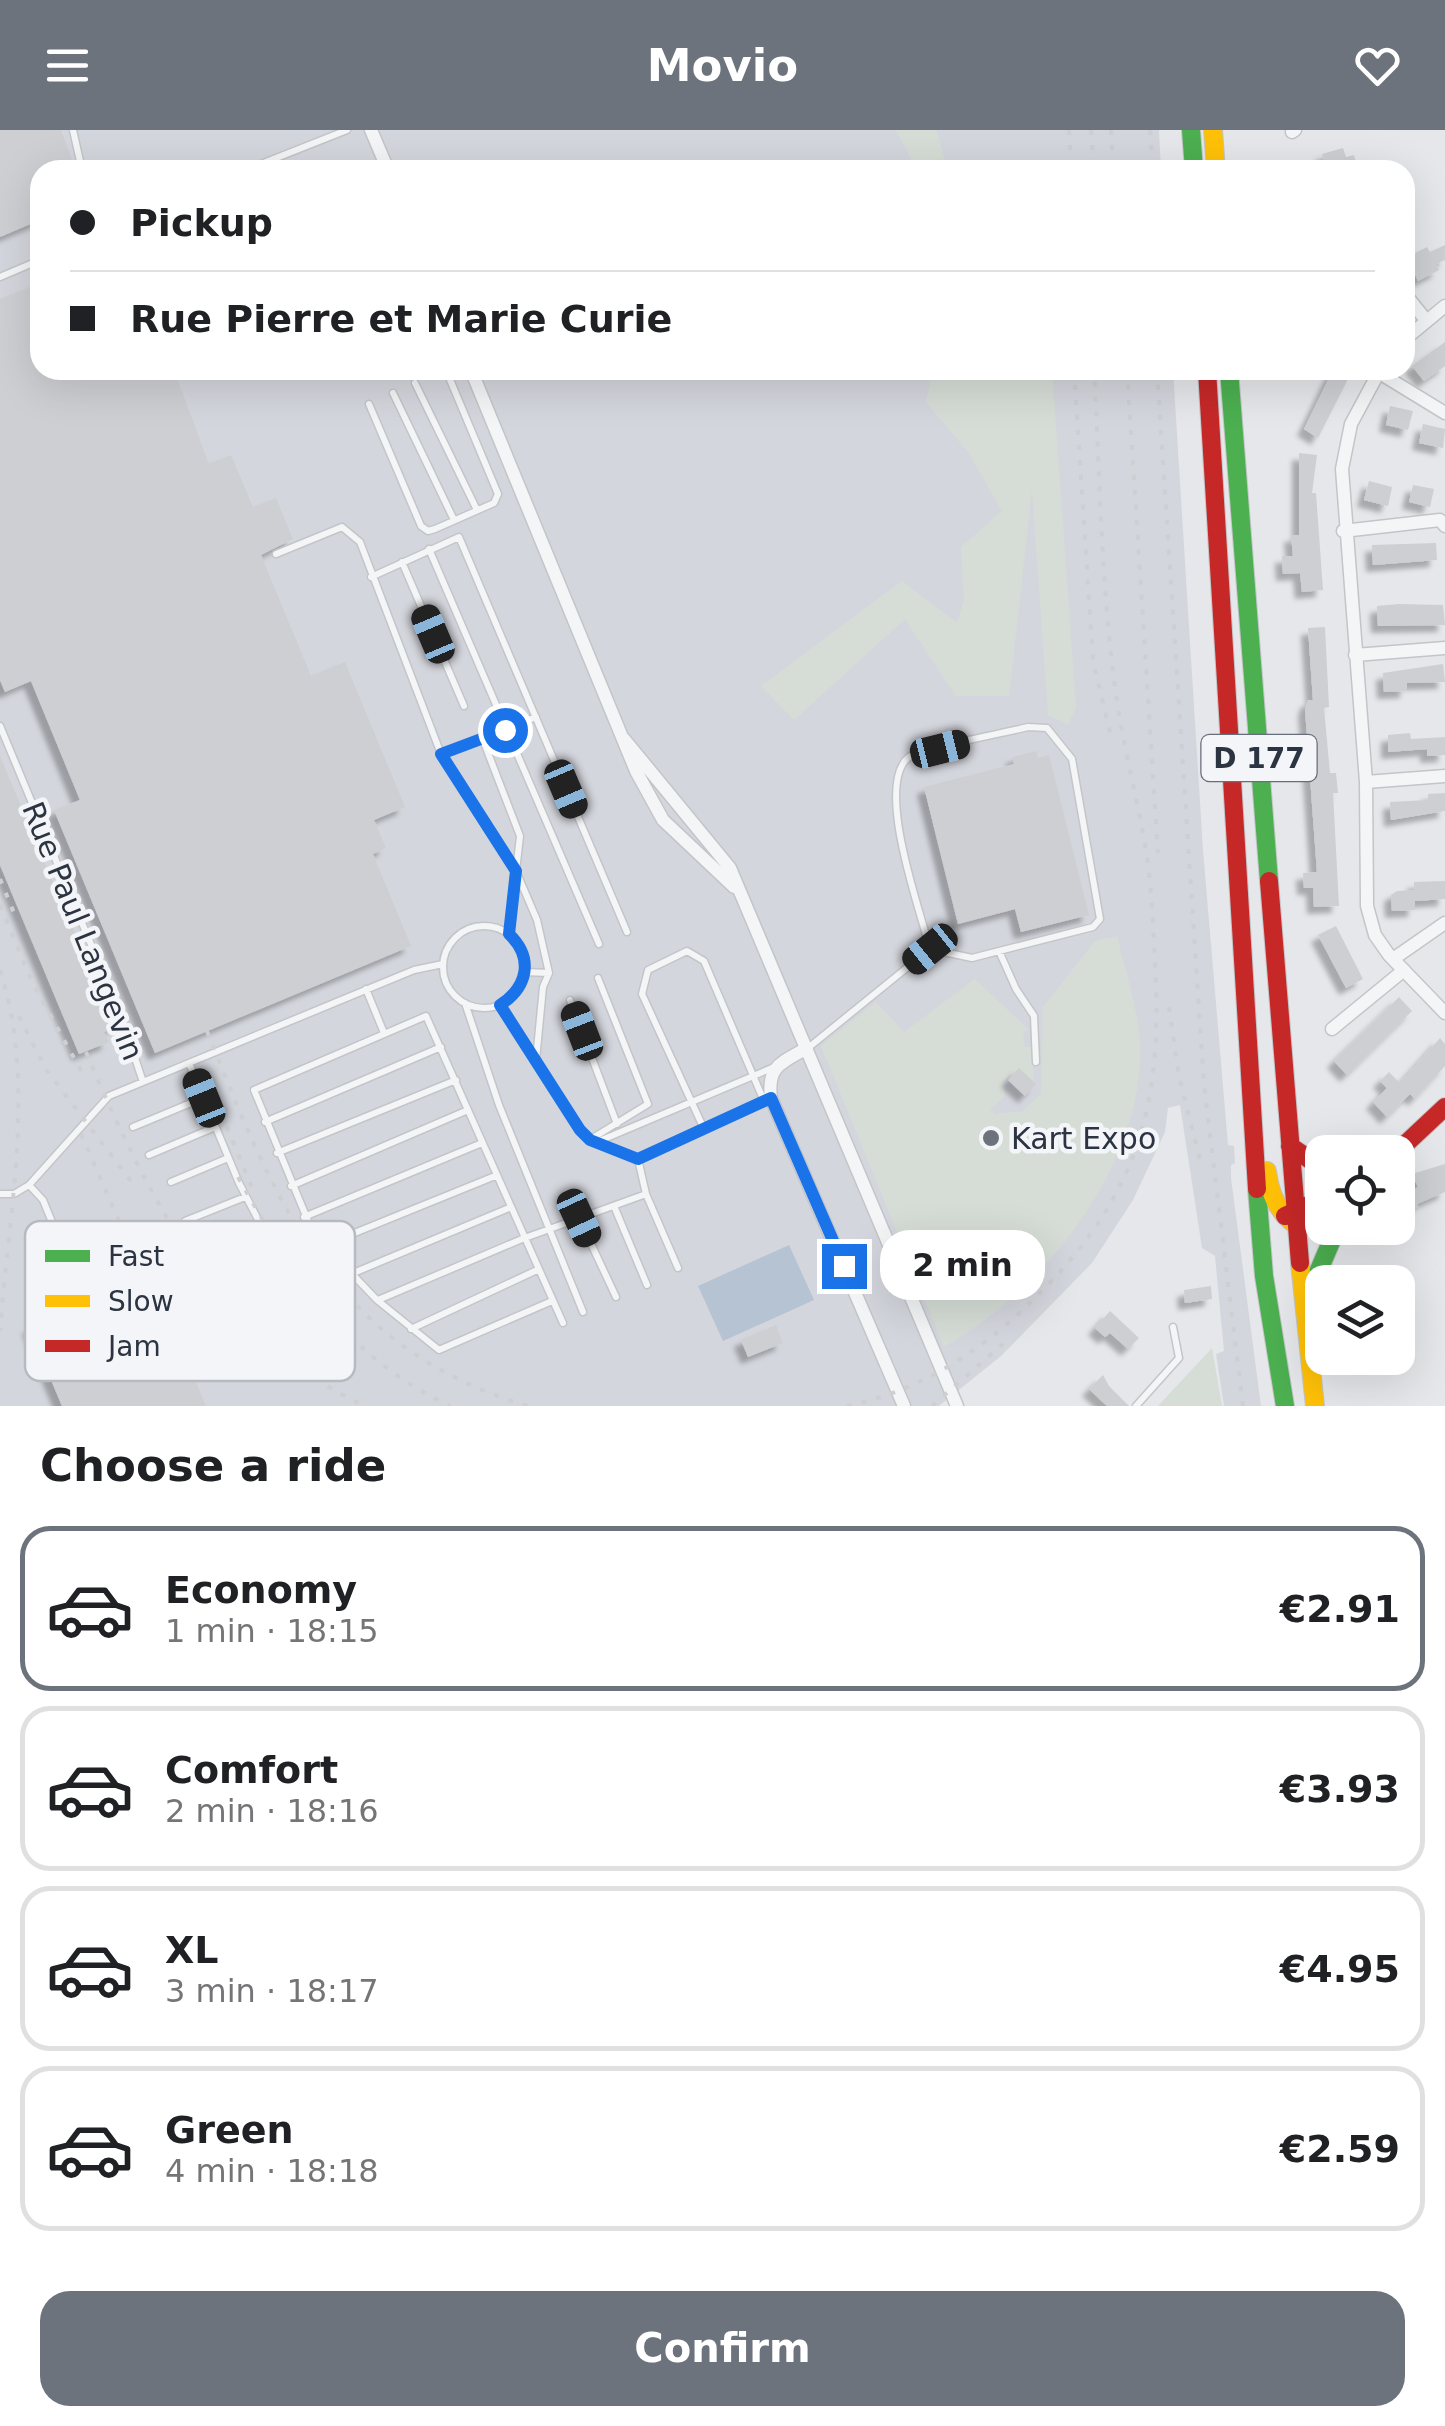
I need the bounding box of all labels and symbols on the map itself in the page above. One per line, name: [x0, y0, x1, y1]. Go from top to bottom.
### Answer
car: [407, 601, 459, 667]
route start: [483, 708, 528, 753]
car: [907, 727, 973, 771]
road number: D 177: [1202, 735, 1316, 781]
car: [540, 756, 592, 822]
street label: Rue Paul Langevin: [15, 797, 151, 1065]
car: [897, 918, 963, 980]
car: [557, 998, 607, 1064]
car: [179, 1065, 229, 1131]
place label: Kart Expo: [1011, 1121, 1156, 1156]
marker: Kart Expo: [980, 1127, 1002, 1149]
car: [553, 1184, 605, 1252]
legend: [25, 1221, 355, 1381]
callout: 2 min: [879, 1231, 1044, 1301]
text: Fast: [108, 1240, 164, 1273]
route end: [822, 1244, 867, 1289]
text: Slow: [108, 1285, 174, 1318]
text: Jam: [106, 1330, 161, 1363]

